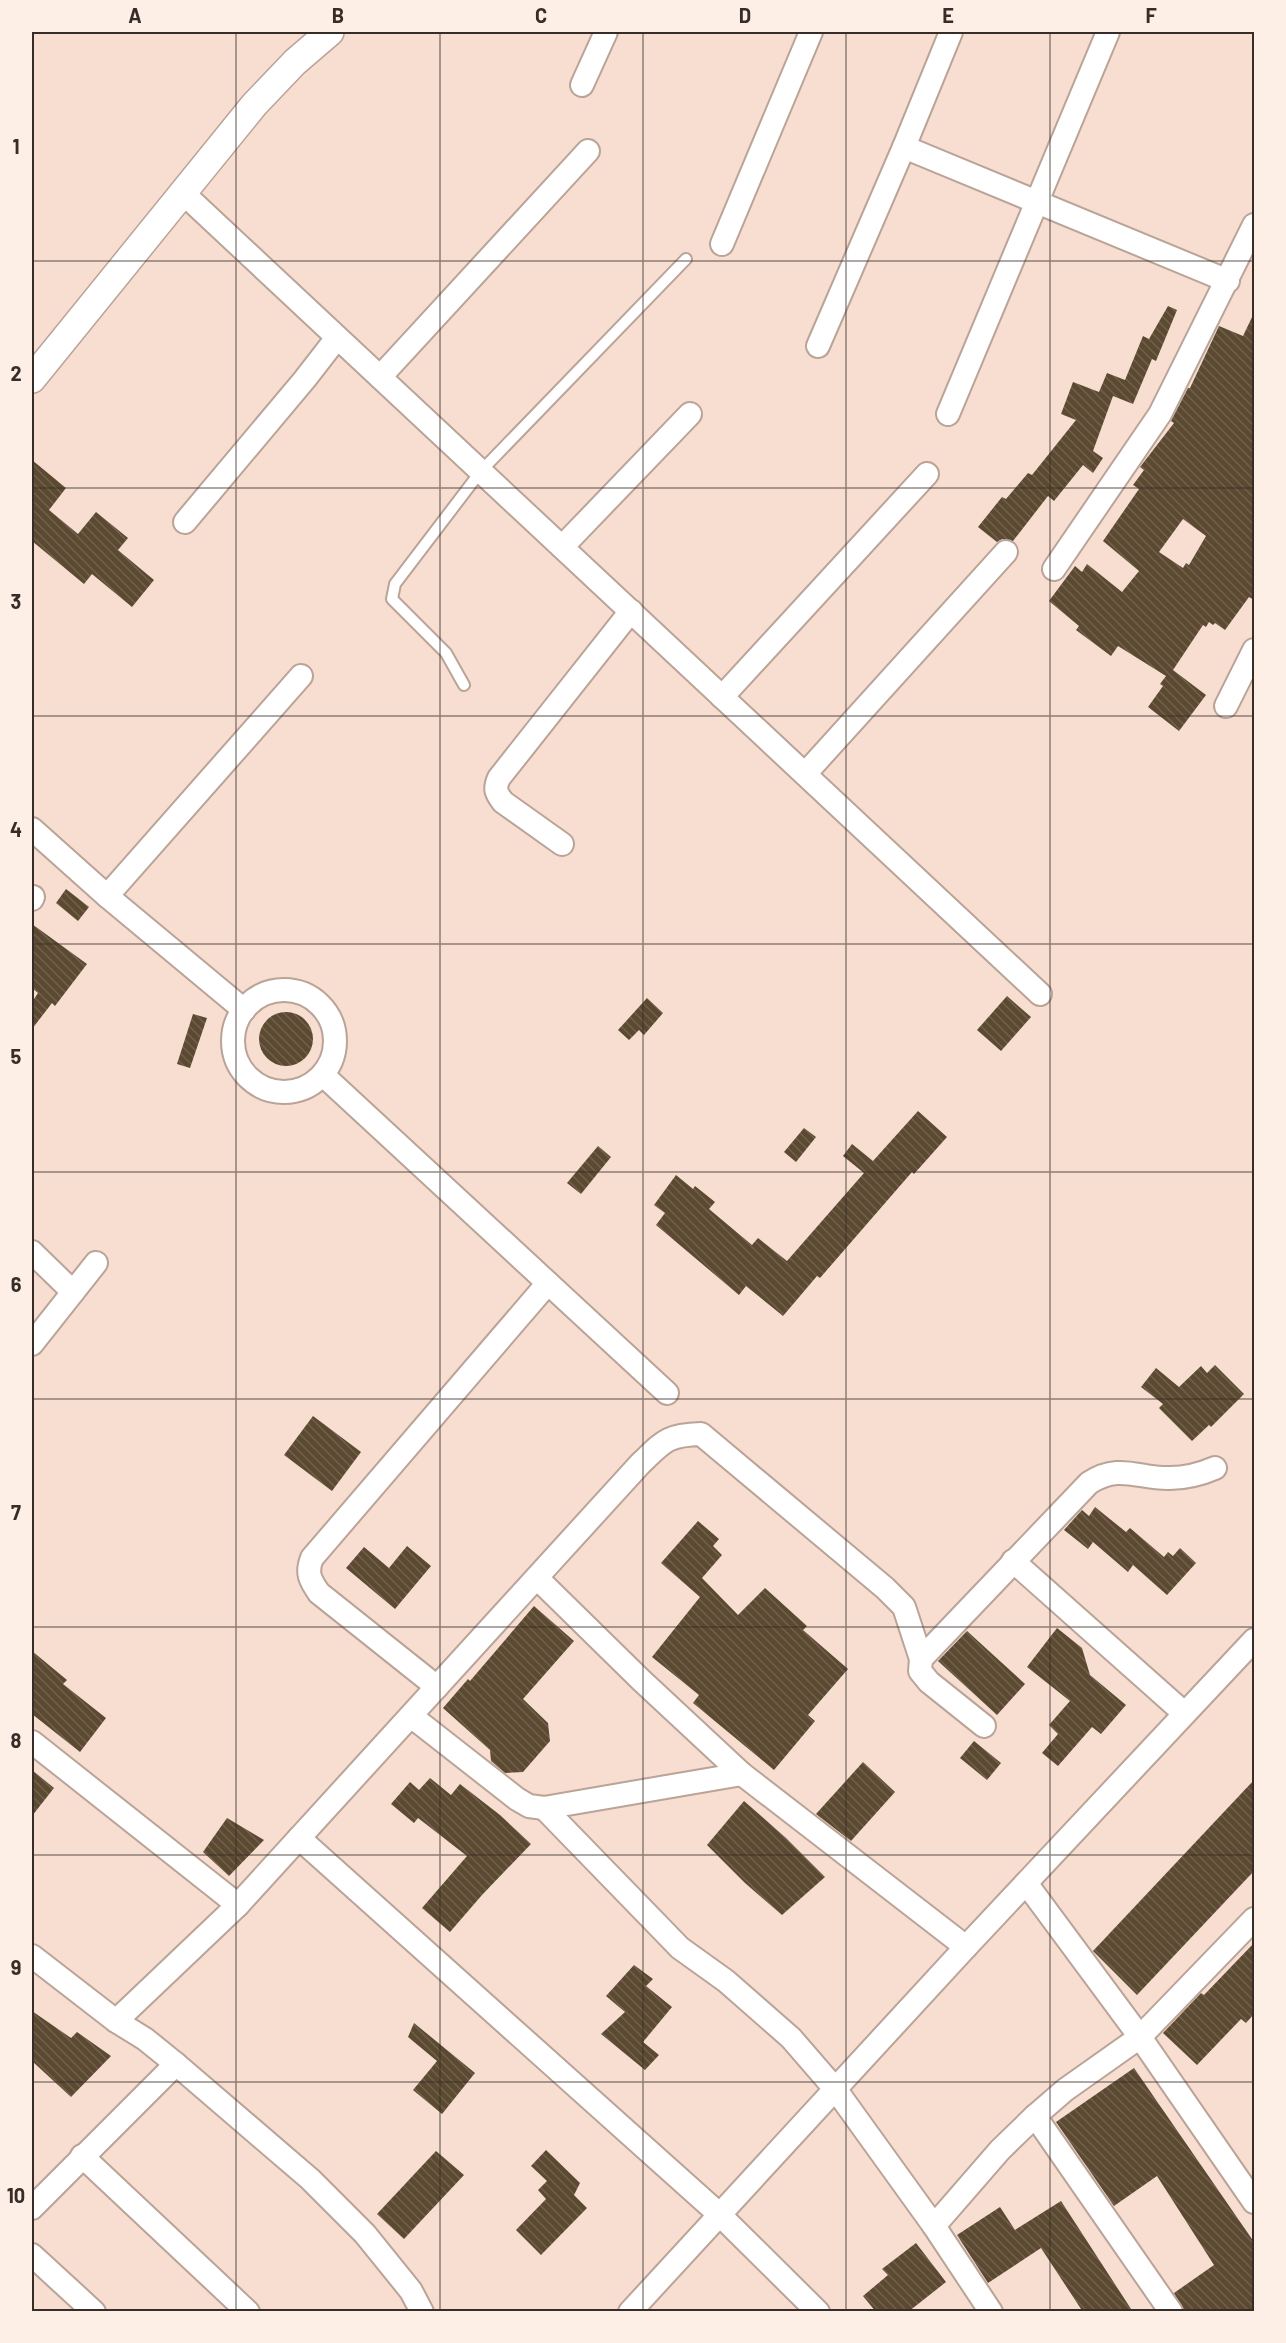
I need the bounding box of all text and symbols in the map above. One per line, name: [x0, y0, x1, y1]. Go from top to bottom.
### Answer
text: A: [128, 3, 142, 27]
text: B: [332, 3, 344, 27]
text: C: [535, 3, 547, 27]
text: D: [739, 3, 751, 27]
text: E: [942, 3, 954, 27]
text: F: [1145, 3, 1157, 27]
text: 1: [12, 134, 20, 158]
text: 2: [10, 361, 22, 385]
text: 3: [11, 589, 21, 613]
text: 4: [10, 817, 22, 841]
text: 5: [11, 1044, 22, 1068]
text: 6: [11, 1272, 22, 1296]
text: 7: [11, 1500, 21, 1524]
text: 8: [11, 1728, 22, 1752]
text: 9: [11, 1955, 21, 1979]
text: 10: [7, 2183, 25, 2207]

